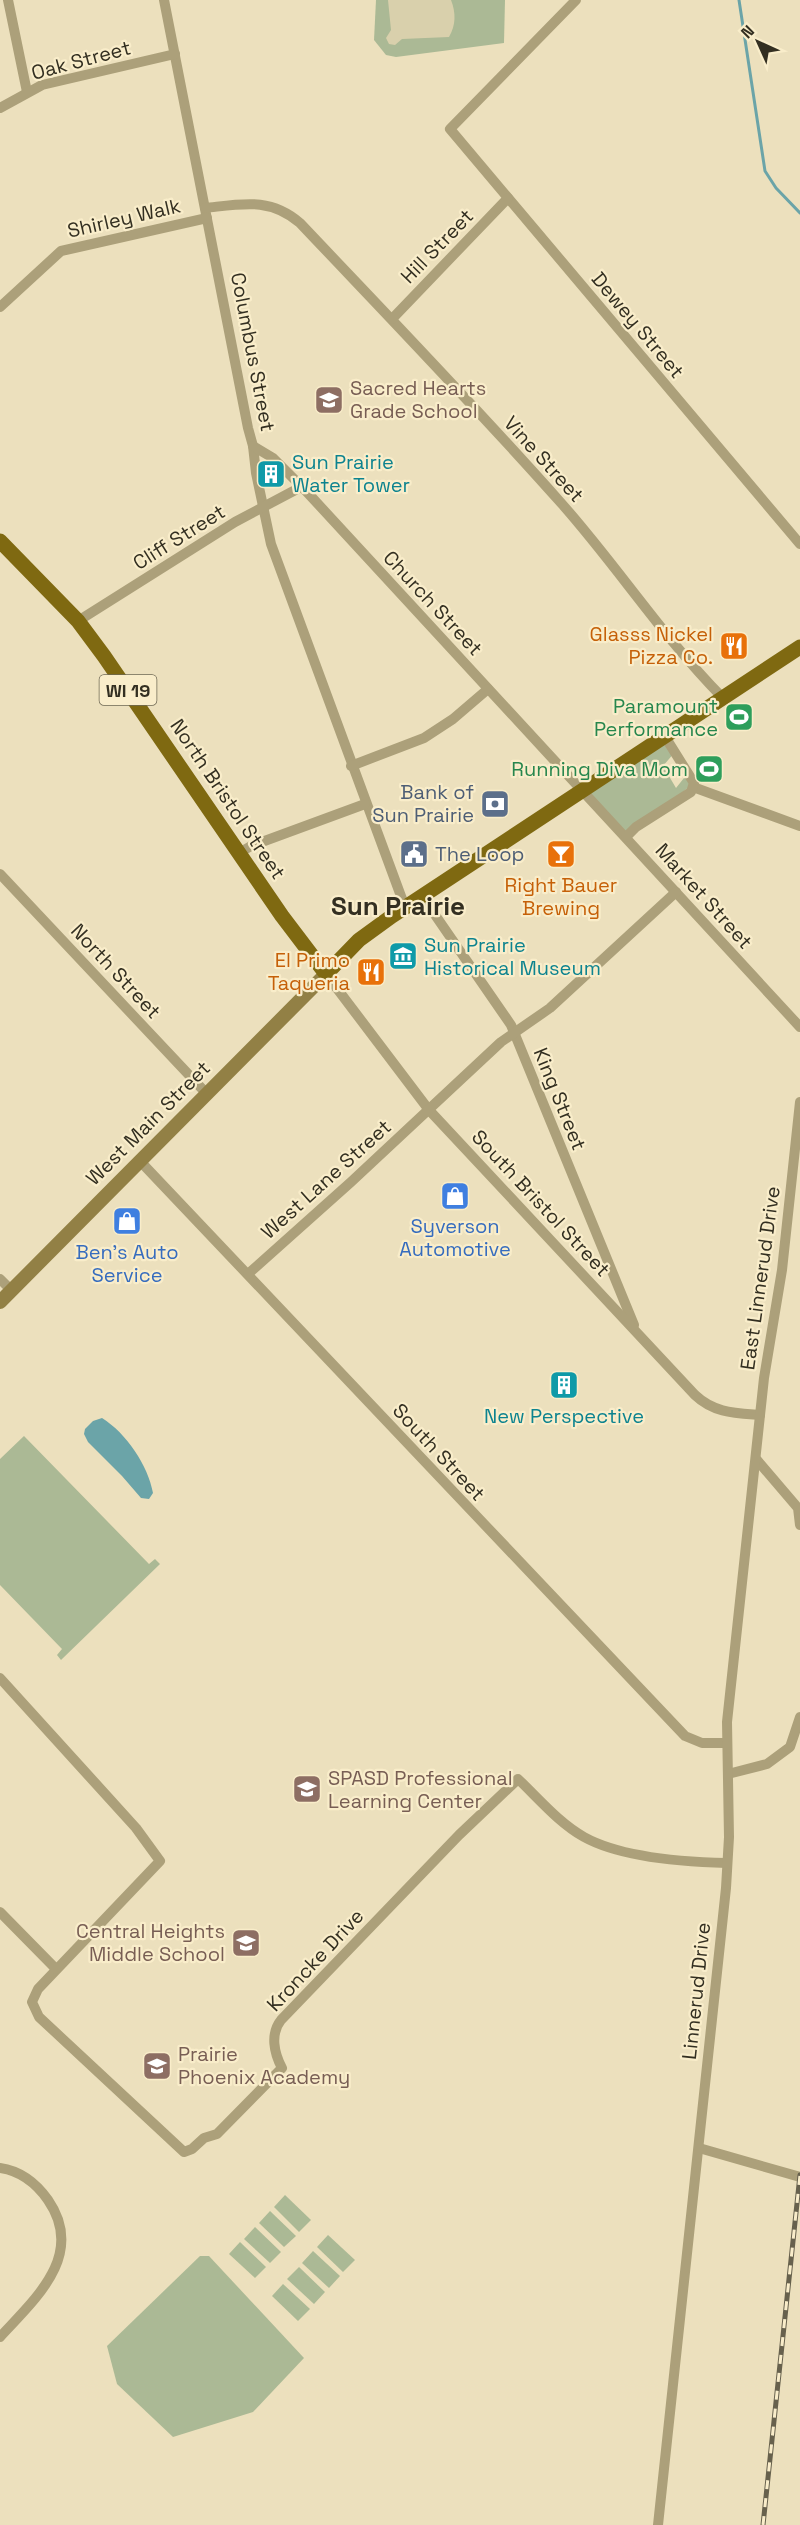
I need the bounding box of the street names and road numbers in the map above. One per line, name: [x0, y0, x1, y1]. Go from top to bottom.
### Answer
street label: Oak Street: [28, 34, 134, 86]
street label: Shirley Walk: [65, 192, 183, 244]
street label: Hill Street: [395, 203, 479, 289]
street label: Dewey Street: [586, 266, 690, 384]
street label: Columbus Street: [225, 270, 281, 434]
street label: Vine Street: [498, 410, 590, 508]
street label: Cliff Street: [128, 498, 230, 576]
street label: Church Street: [378, 545, 488, 661]
road number: WI 19: [100, 675, 156, 705]
street label: North Bristol Street: [165, 714, 291, 884]
street label: Market Street: [650, 838, 758, 954]
street label: North Street: [65, 918, 167, 1024]
street label: King Street: [528, 1044, 592, 1154]
street label: West Main Street: [80, 1055, 216, 1191]
street label: West Lane Street: [255, 1114, 397, 1244]
street label: South Bristol Street: [466, 1124, 616, 1282]
street label: East Linnerud Drive: [734, 1184, 786, 1372]
street label: South Street: [387, 1398, 491, 1506]
street label: Kroncke Drive: [261, 1903, 369, 2017]
street label: Linnerud Drive: [676, 1921, 716, 2061]

